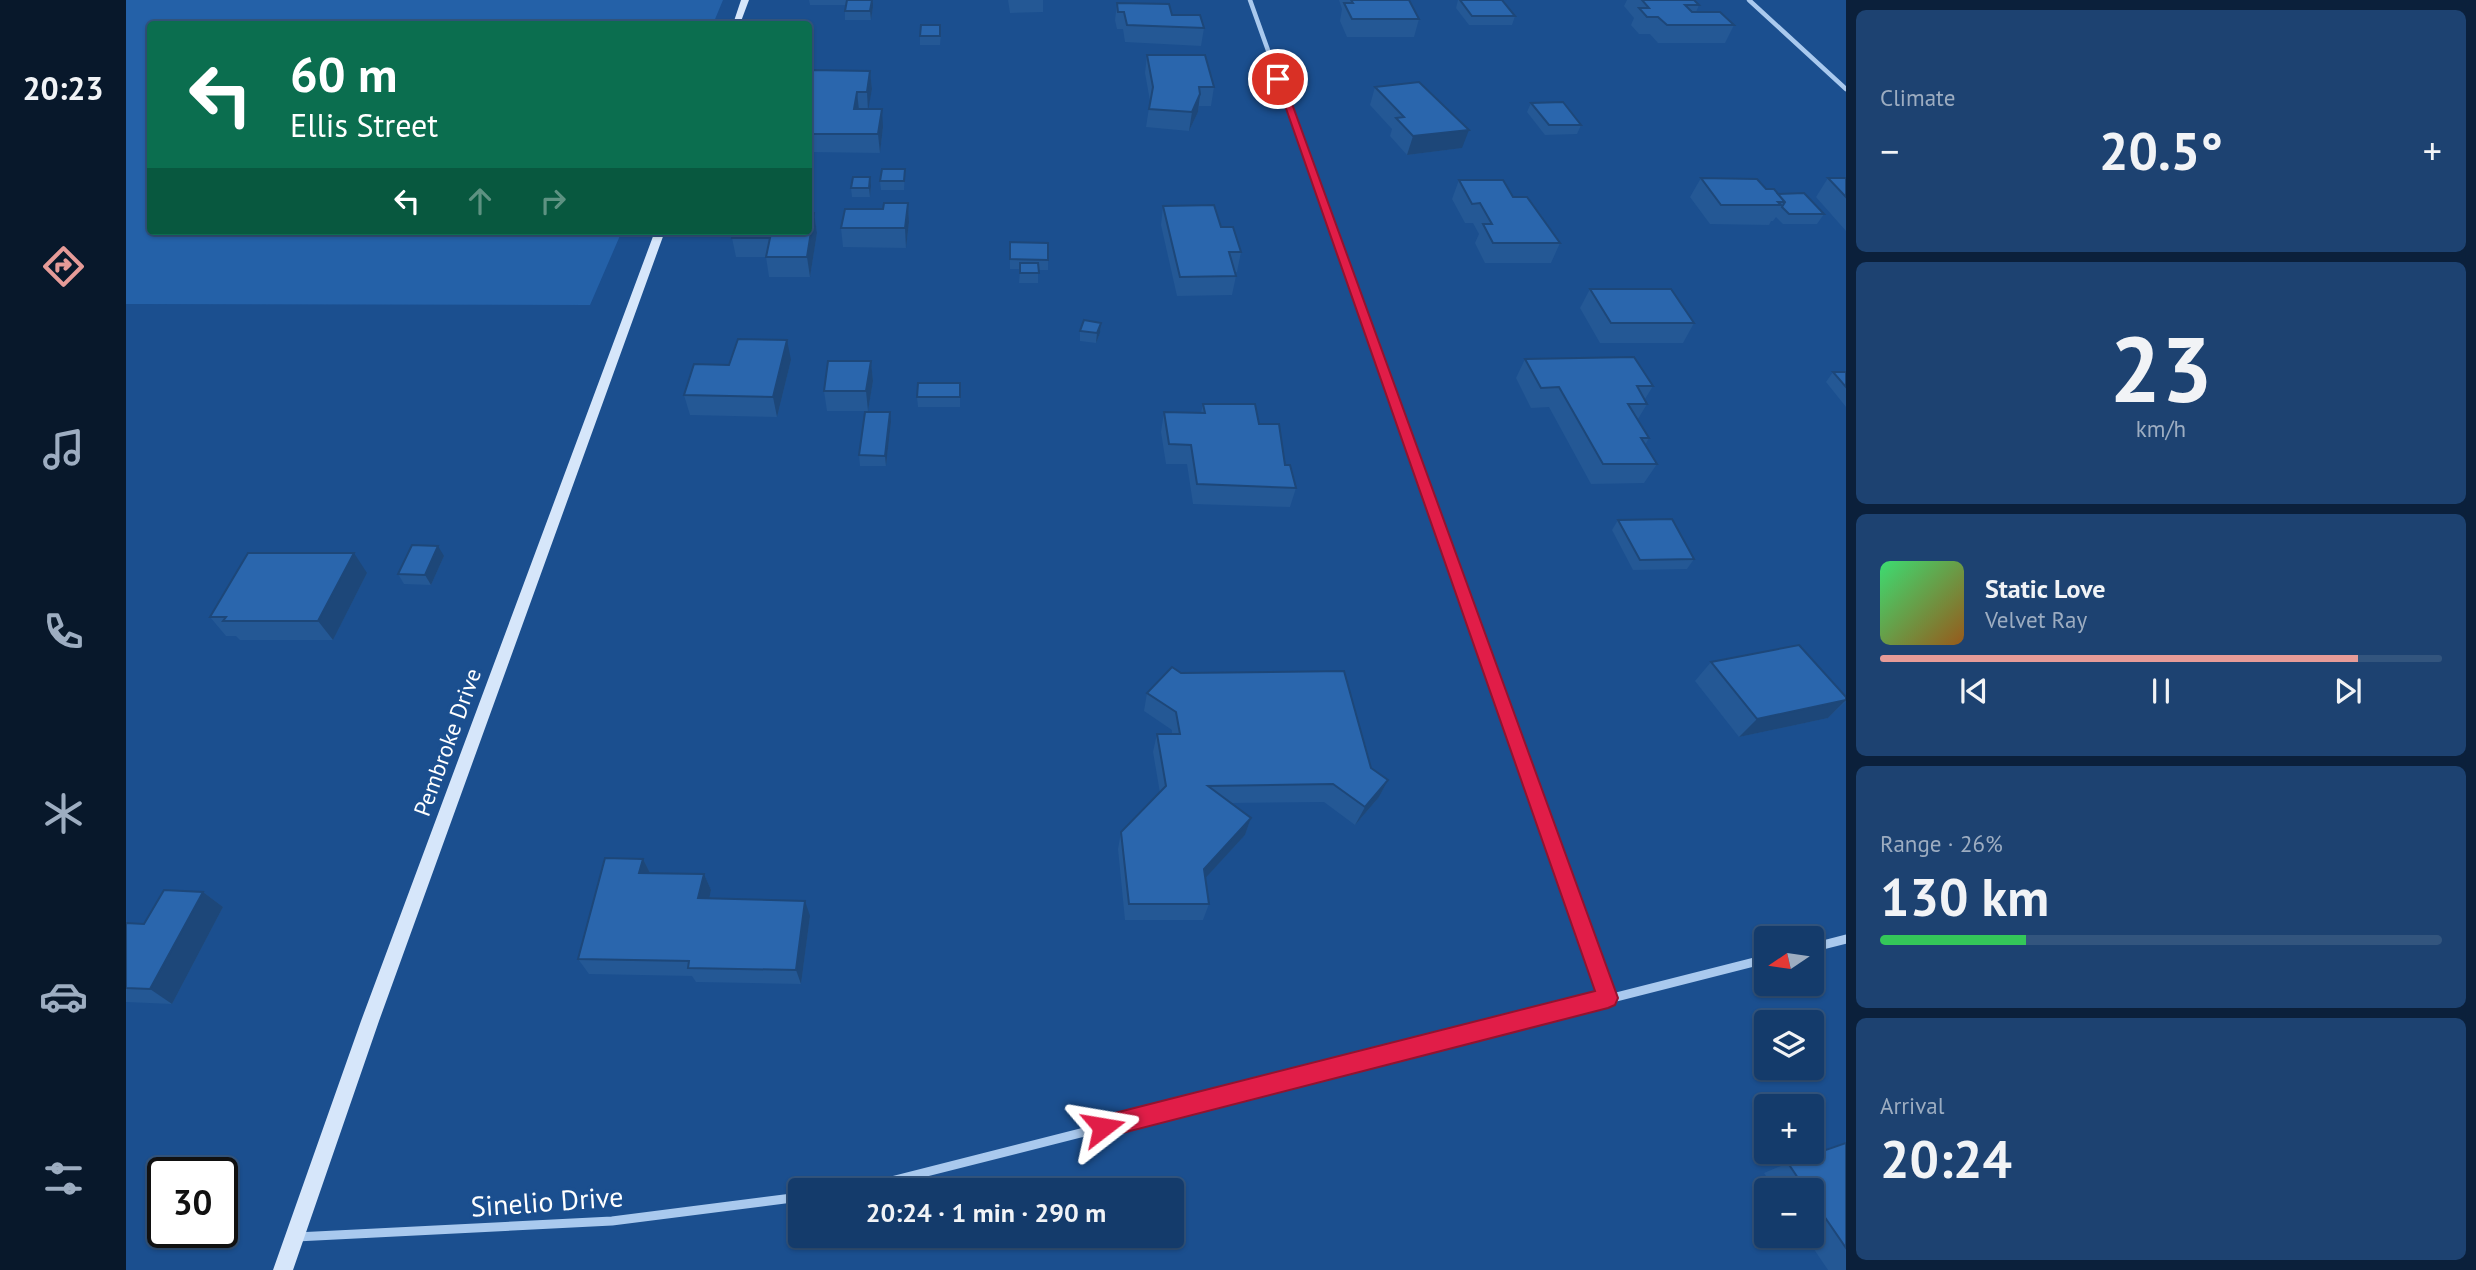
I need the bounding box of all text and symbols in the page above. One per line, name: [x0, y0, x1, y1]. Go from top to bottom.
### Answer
text: 60 m: [290, 42, 397, 106]
icon: left: [175, 49, 266, 140]
pin: [1248, 49, 1308, 109]
icon: arrive: [1259, 60, 1297, 98]
text: 20:23: [22, 67, 104, 109]
text: Climate: [1880, 83, 1955, 112]
text: Ellis Street: [290, 104, 438, 146]
text: 20.5°: [2099, 117, 2223, 184]
text: −: [1880, 126, 1899, 175]
text: +: [2423, 126, 2442, 175]
icon: left: [388, 182, 426, 220]
icon: ahead: [461, 182, 499, 220]
icon: right: [534, 182, 572, 220]
icon: directions: [39, 242, 88, 291]
text: 23: [2109, 309, 2213, 427]
text: km/h: [2136, 414, 2186, 443]
icon: music: [39, 425, 88, 474]
text: Static Love: [1985, 572, 2106, 605]
text: Velvet Ray: [1985, 605, 2087, 634]
icon: phone: [39, 607, 88, 656]
street label: Pembroke Drive: [407, 664, 487, 820]
icon: previous: [1955, 672, 1993, 710]
icon: pause: [2142, 672, 2180, 710]
icon: next: [2329, 672, 2367, 710]
icon: climate: [39, 789, 88, 838]
text: Range · 26%: [1880, 829, 2003, 858]
text: 130 km: [1880, 863, 2049, 930]
north arrow: [1754, 926, 1824, 996]
map controls: [1754, 926, 1824, 1248]
icon: car: [39, 972, 88, 1021]
button: layers: [1754, 1010, 1824, 1080]
position arrow: [1066, 1090, 1140, 1164]
text: Arrival: [1880, 1091, 1944, 1120]
button: +: [1754, 1094, 1824, 1164]
text: 20:24: [1880, 1125, 2012, 1192]
icon: filters: [39, 1154, 88, 1203]
speed limit sign: 30: [147, 1157, 238, 1248]
street label: Sinelio Drive: [469, 1177, 625, 1225]
button: −: [1754, 1178, 1824, 1248]
text: 20:24 · 1 min · 290 m: [866, 1196, 1106, 1229]

